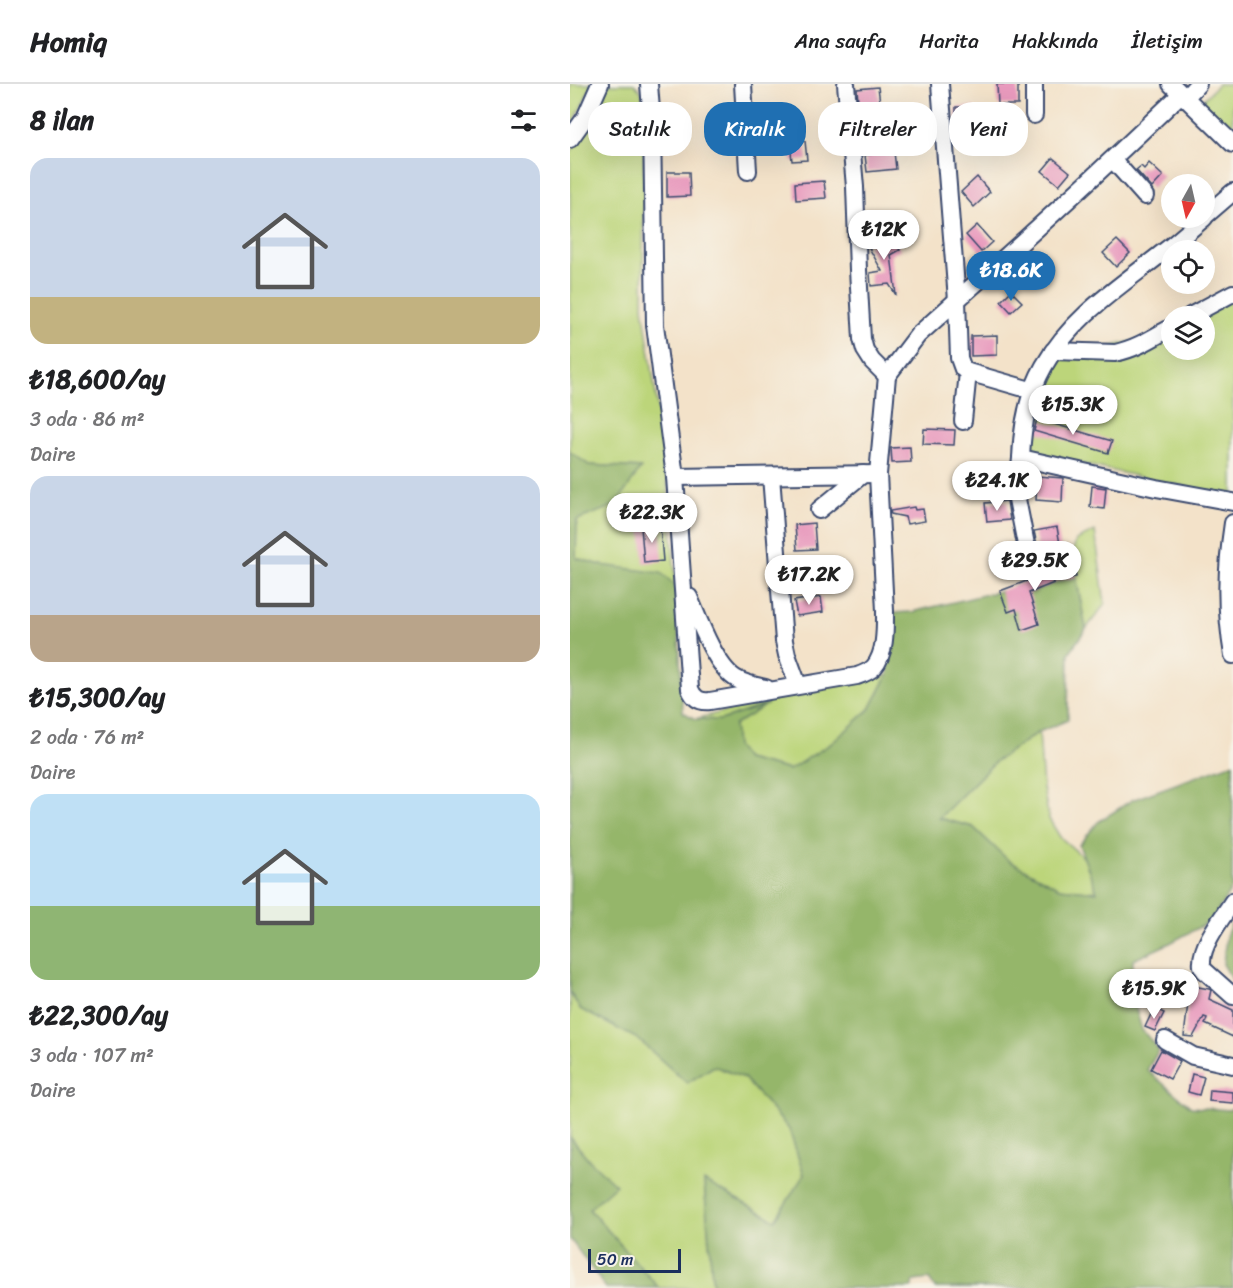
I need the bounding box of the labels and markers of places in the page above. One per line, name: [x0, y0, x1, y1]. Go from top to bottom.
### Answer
pin: ₺12K: [848, 210, 920, 261]
pin: ₺18.6K: [962, 251, 1060, 302]
pin: ₺15.3K: [1024, 385, 1122, 436]
pin: ₺24.1K: [948, 461, 1046, 512]
pin: ₺22.3K: [603, 493, 701, 544]
pin: ₺29.5K: [986, 541, 1084, 592]
pin: ₺17.2K: [760, 555, 858, 606]
pin: ₺15.9K: [1105, 969, 1203, 1020]

